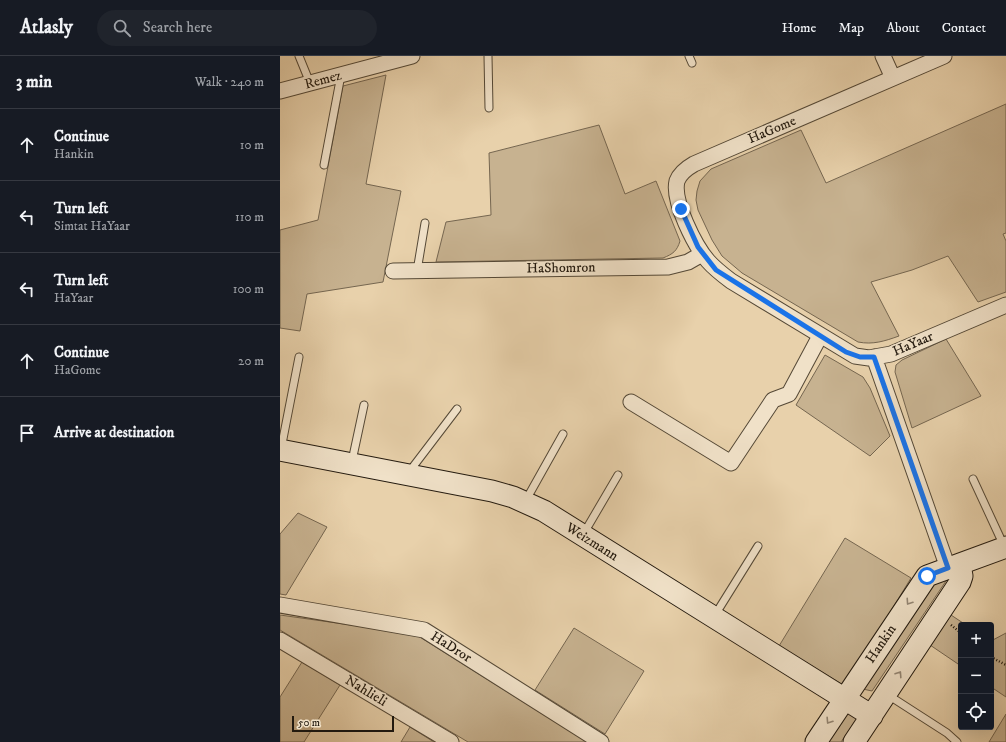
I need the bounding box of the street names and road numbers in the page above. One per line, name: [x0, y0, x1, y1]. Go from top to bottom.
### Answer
street label: Remez: [303, 66, 343, 94]
street label: HaGome: [745, 112, 799, 148]
street label: HaShomron: [526, 258, 596, 278]
street label: HaYaar: [890, 327, 937, 361]
street label: Weizmann: [561, 518, 622, 566]
street label: Hankin: [862, 621, 901, 667]
street label: HaDror: [427, 627, 476, 667]
street label: Nahlieli: [342, 671, 391, 711]

